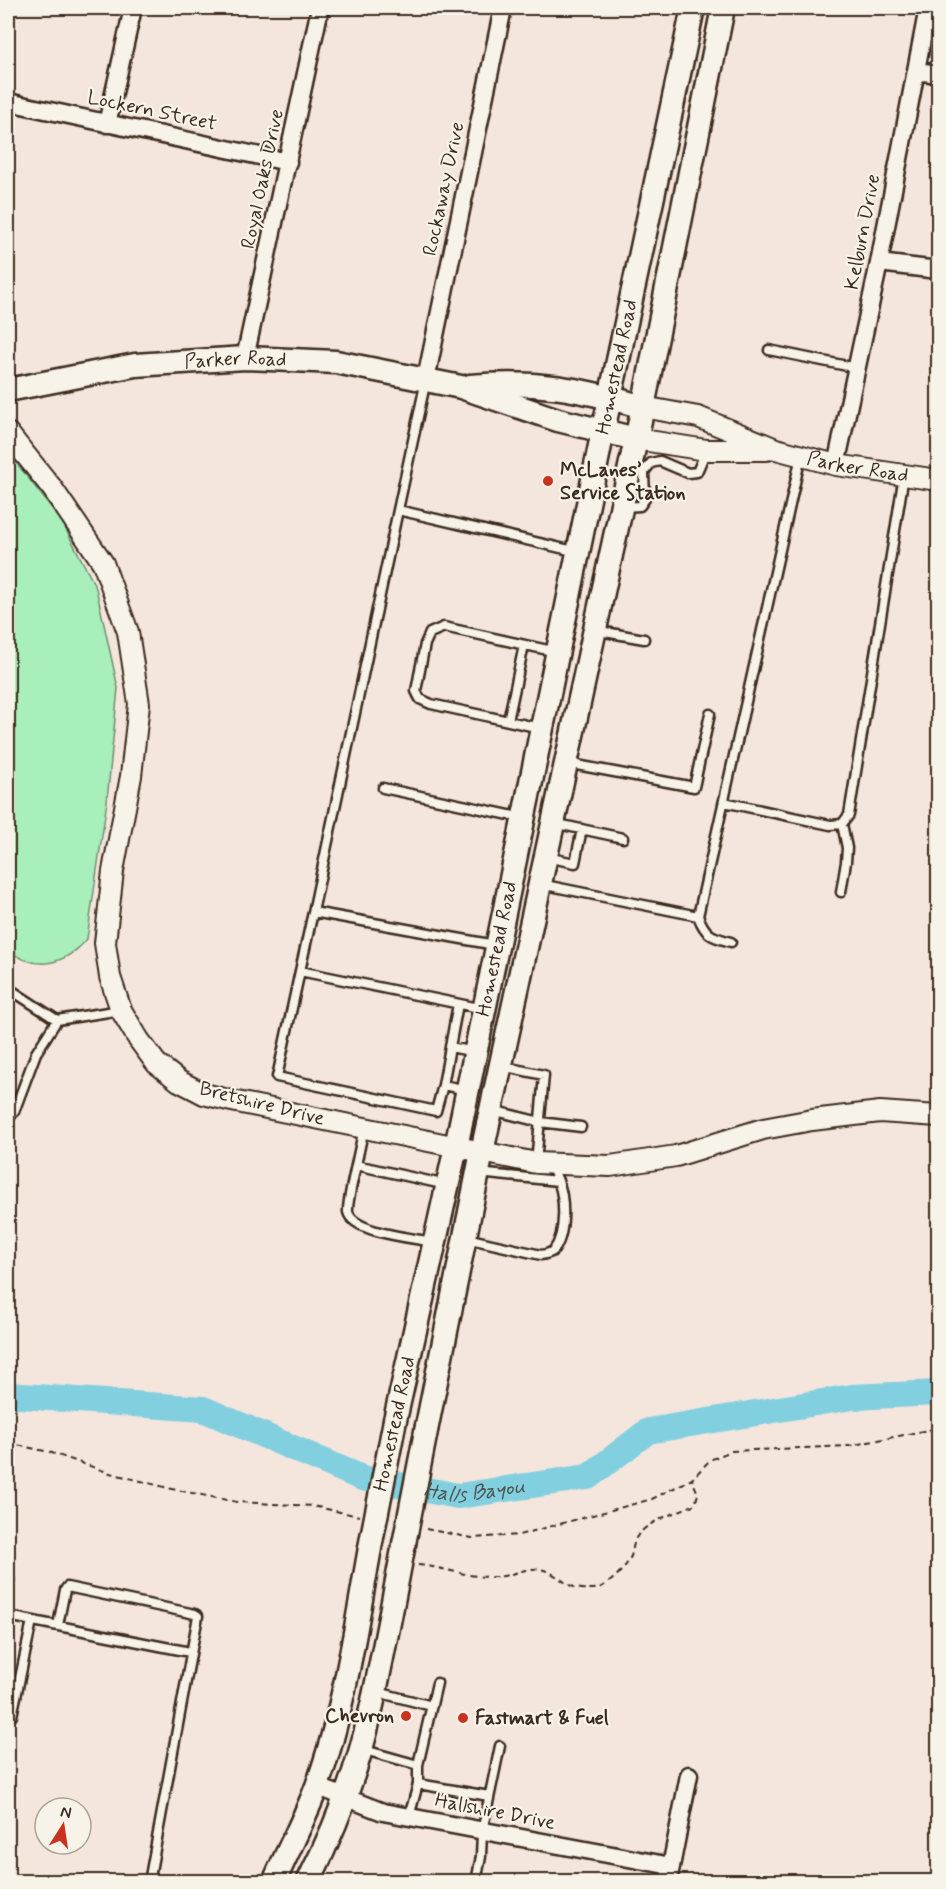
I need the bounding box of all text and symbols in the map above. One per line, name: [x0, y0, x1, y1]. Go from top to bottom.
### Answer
street label: Lockern Street: [85, 84, 219, 138]
street label: Royal Oaks Drive: [235, 107, 291, 251]
street label: Rockaway Drive: [417, 120, 471, 258]
street label: Kelburn Drive: [839, 172, 887, 292]
street label: Homestead Road: [589, 297, 644, 437]
street label: Parker Road: [183, 344, 287, 375]
street label: Parker Road: [804, 444, 910, 489]
place label: McLanes’ Service Station: [560, 457, 685, 507]
marker: McLanes’ Service Station: [541, 474, 555, 488]
street label: Homestead Road: [470, 879, 524, 1019]
street label: Bretshire Drive: [197, 1075, 327, 1133]
street label: Homestead Road: [368, 1354, 422, 1494]
water label: Halls Bayou: [421, 1472, 527, 1510]
place label: Chevron: [325, 1703, 394, 1730]
place label: Fastmart & Fuel: [475, 1705, 609, 1732]
marker: Chevron: [399, 1709, 413, 1723]
marker: Fastmart & Fuel: [456, 1711, 470, 1725]
street label: Hallshire Drive: [433, 1787, 558, 1837]
north arrow: [33, 1796, 93, 1856]
text: N: [58, 1801, 73, 1824]

